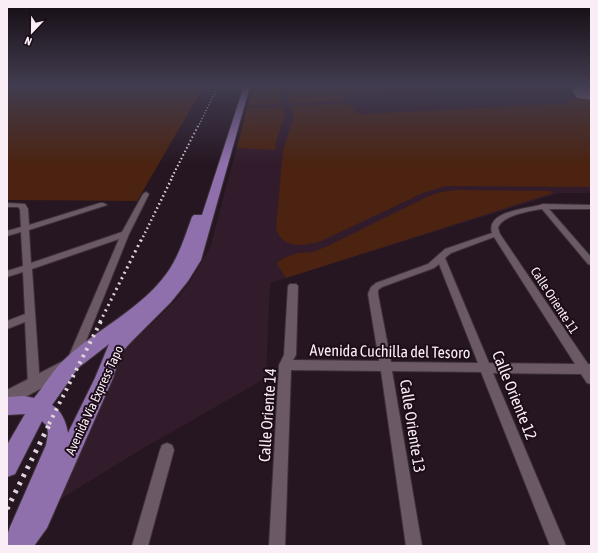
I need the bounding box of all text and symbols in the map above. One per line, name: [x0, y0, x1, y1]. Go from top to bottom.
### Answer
north arrow: [12, 12, 52, 52]
text: N: [23, 34, 34, 48]
street label: Calle Oriente 11: [527, 264, 582, 336]
street label: Avenida Cuchilla del Tesoro: [310, 341, 470, 361]
street label: Avenida Vía Express Tapo: [63, 343, 126, 457]
street label: Calle Oriente 12: [489, 348, 541, 442]
street label: Calle Oriente 14: [255, 367, 279, 463]
street label: Calle Oriente 13: [397, 378, 429, 474]

